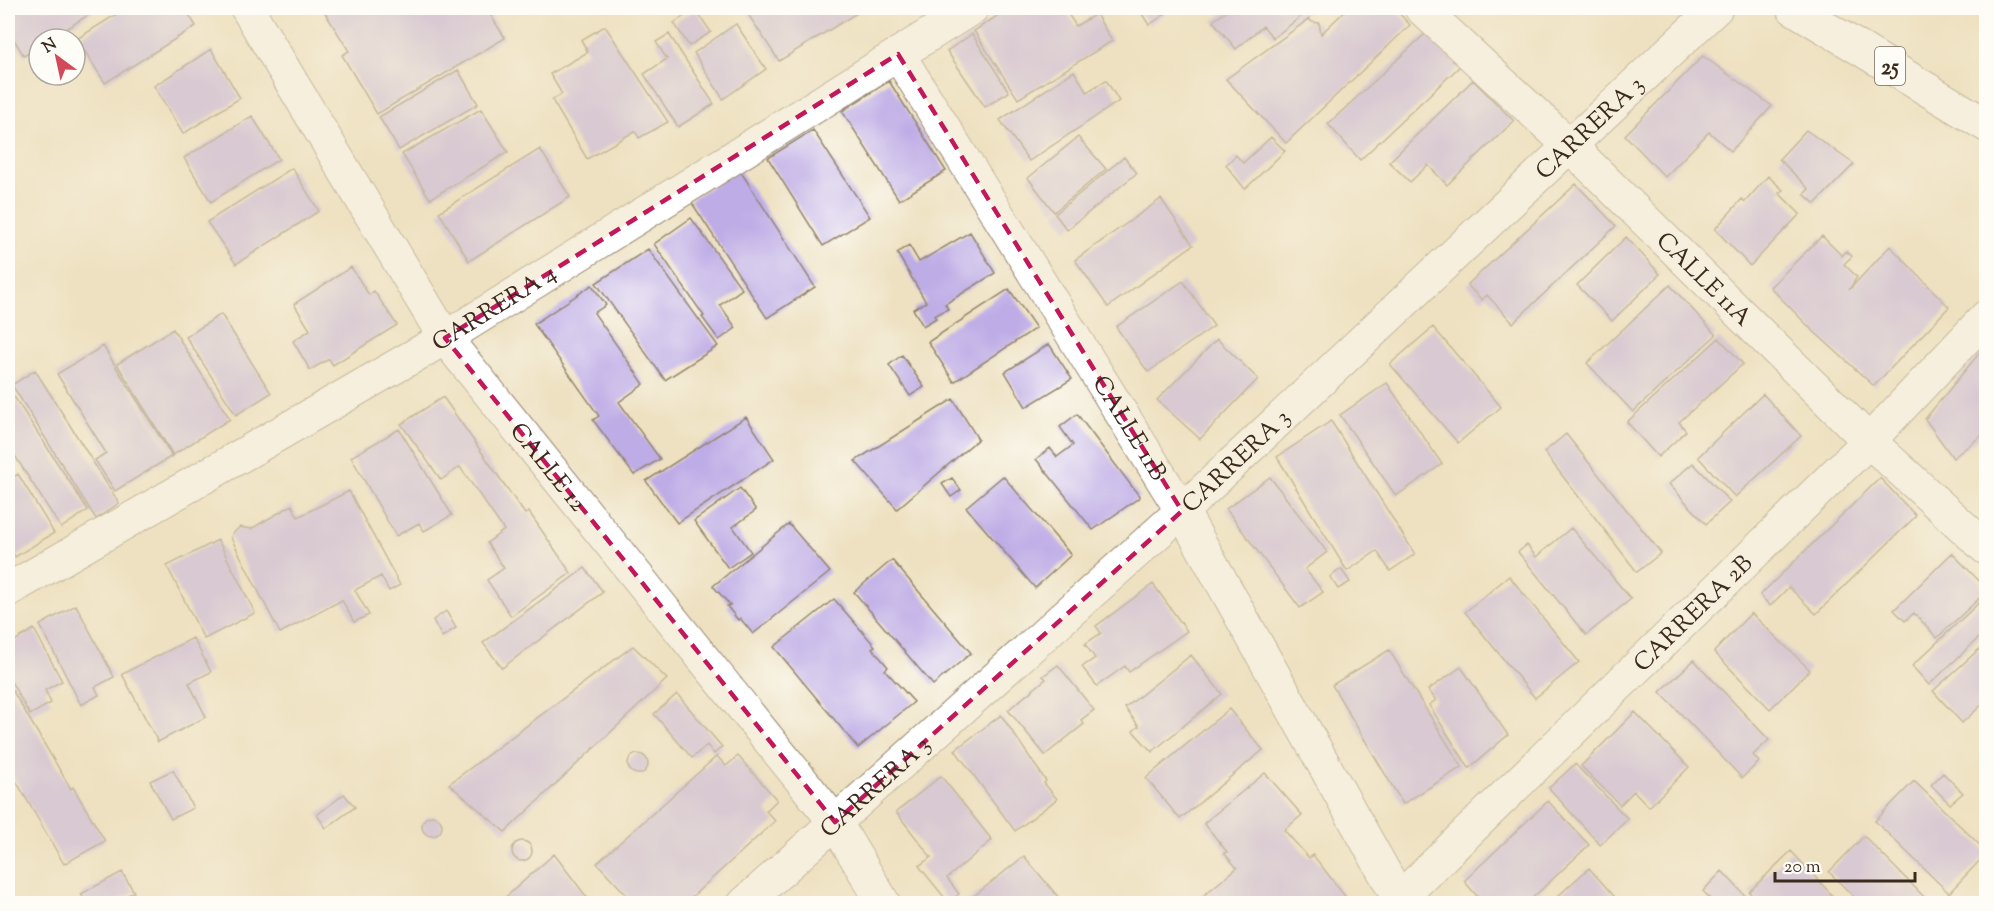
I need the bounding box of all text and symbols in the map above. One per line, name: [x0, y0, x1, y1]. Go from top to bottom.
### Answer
north arrow: [27, 27, 87, 87]
text: N: [39, 33, 62, 60]
road number: 25: [1875, 47, 1905, 85]
street label: CARRERA 3: [1529, 69, 1653, 189]
street label: CALLE 11A: [1648, 225, 1759, 335]
street label: CARRERA 4: [426, 257, 564, 361]
street label: CALLE 11B: [1083, 370, 1174, 488]
street label: CARRERA 3: [1175, 402, 1299, 522]
street label: CALLE 12: [501, 416, 594, 520]
street label: CARRERA 2B: [1627, 548, 1761, 681]
street label: CARRERA 3: [813, 729, 939, 847]
scale bar: [1775, 845, 1914, 883]
text: 20 m: [1784, 855, 1821, 881]

